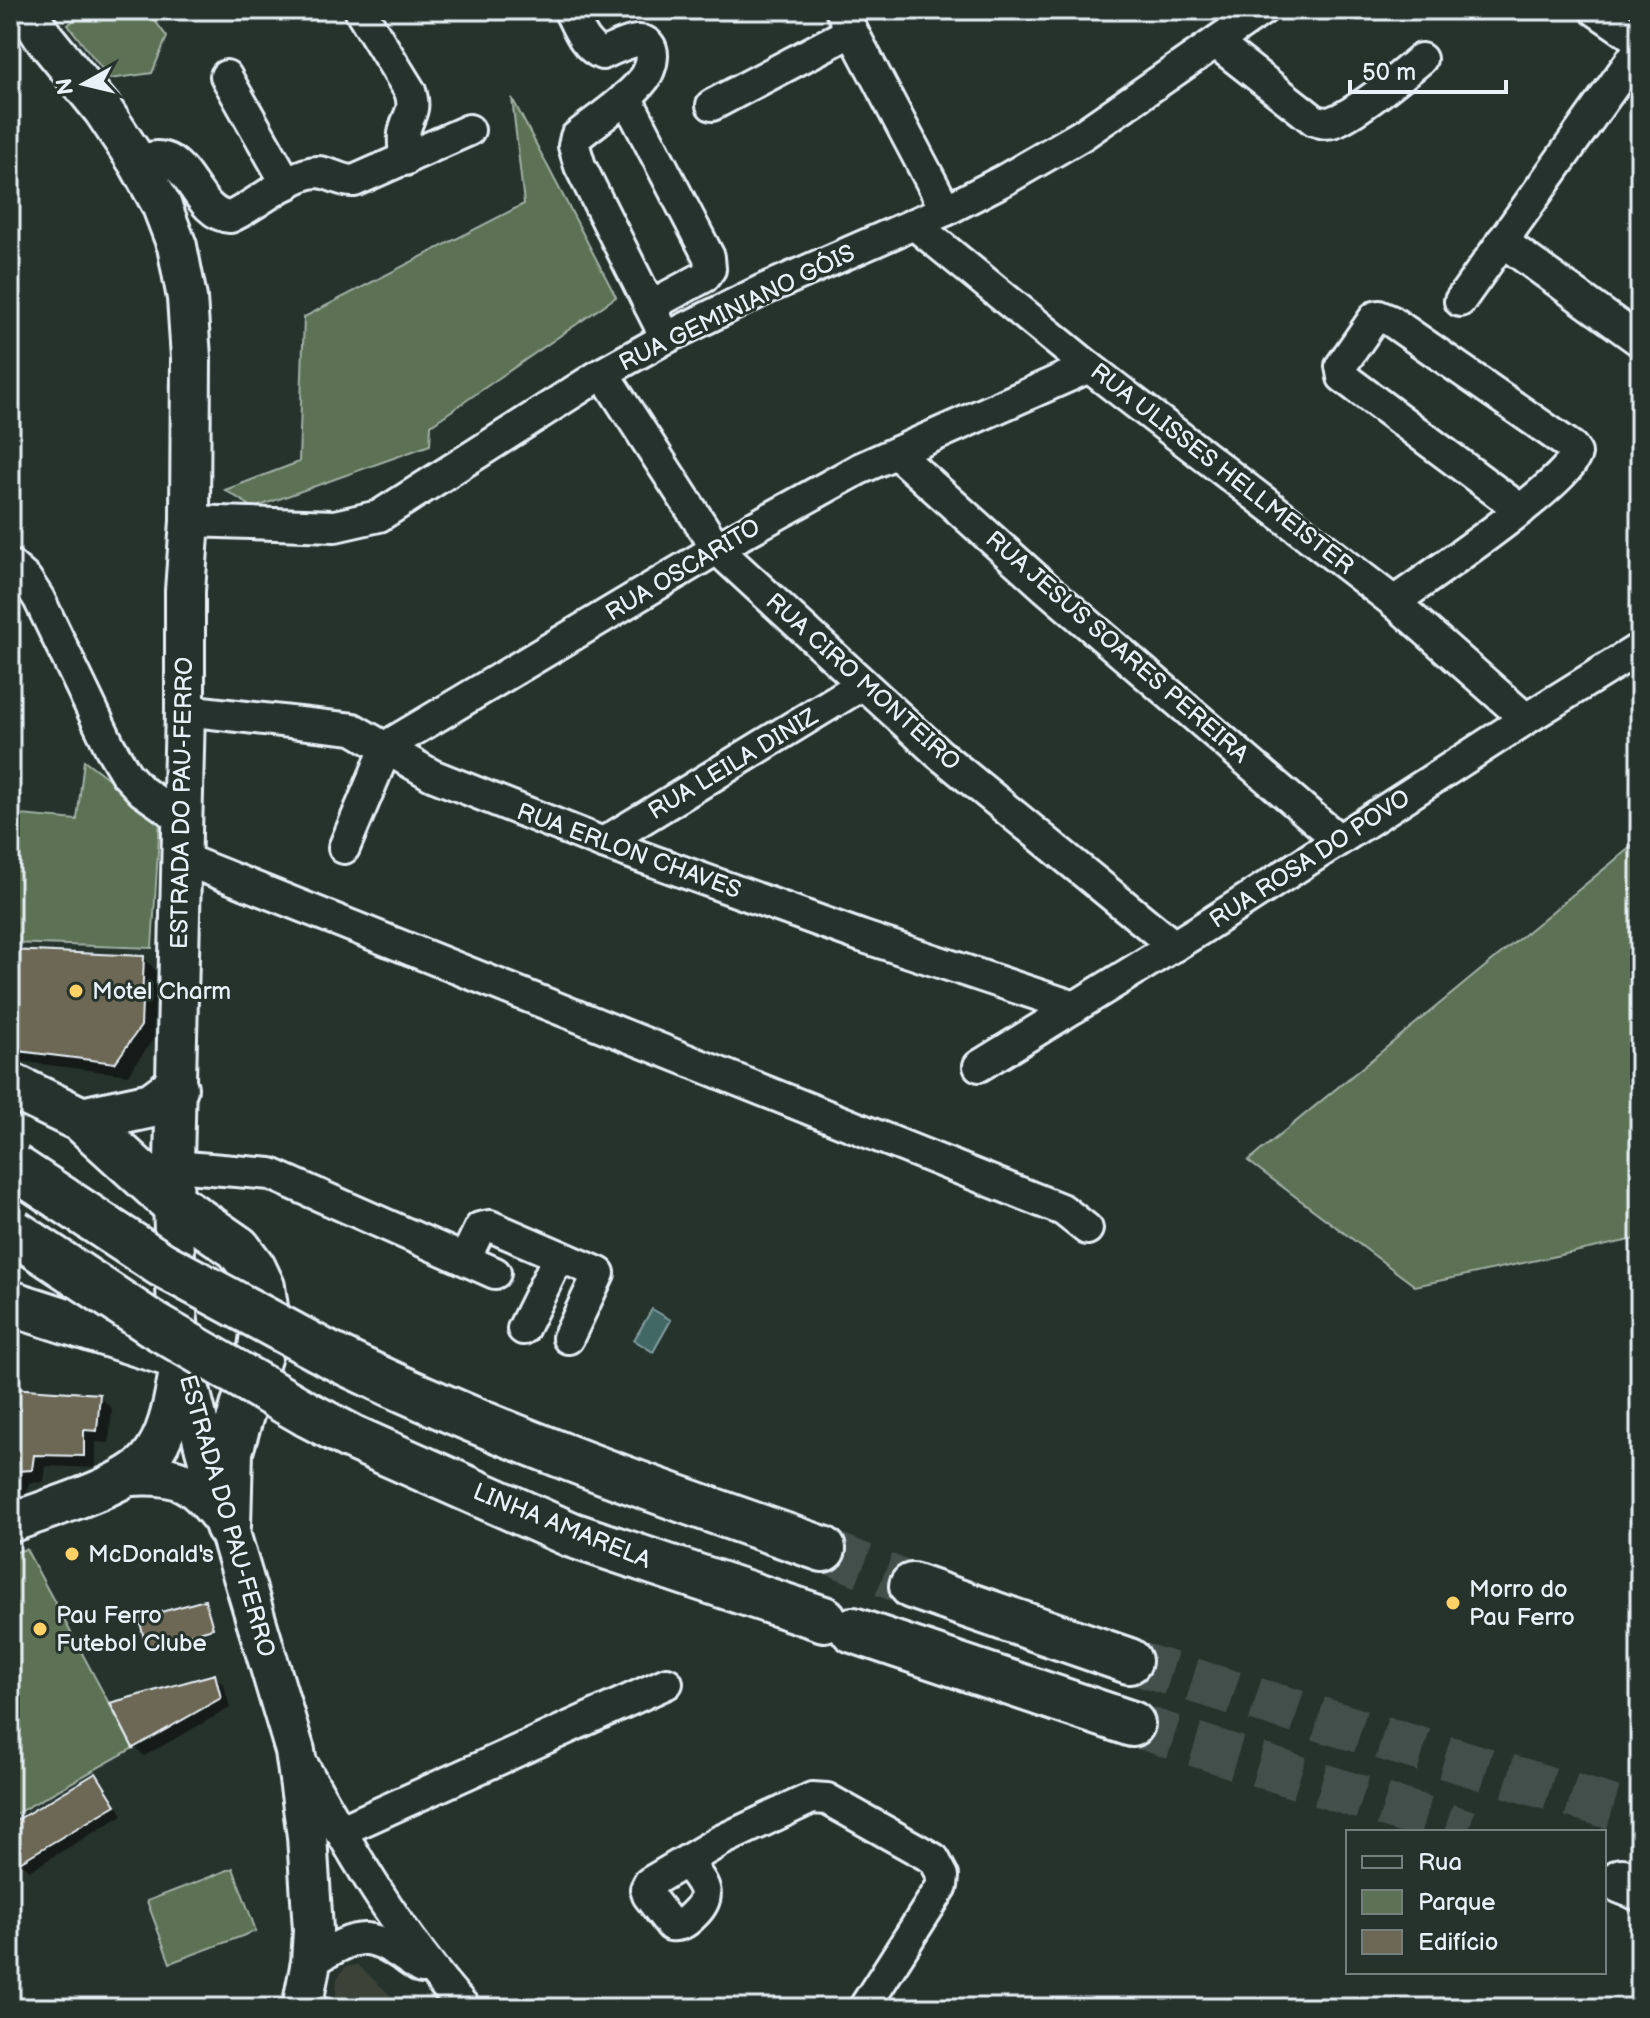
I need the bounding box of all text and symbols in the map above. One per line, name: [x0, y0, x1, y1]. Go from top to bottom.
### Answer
north arrow: [44, 44, 124, 124]
scale bar: [1350, 44, 1506, 94]
text: 50 m: [1362, 58, 1416, 87]
text: N: [51, 77, 80, 97]
street label: RUA GEMINIANO GÓIS: [614, 237, 860, 378]
street label: RUA ULISSES HELLMEISTER: [1085, 357, 1359, 581]
street label: RUA OSCARITO: [600, 512, 766, 628]
street label: RUA JESUS SOARES PEREIRA: [980, 525, 1255, 769]
street label: RUA CIRO MONTEIRO: [760, 587, 966, 777]
street label: ESTRADA DO PAU-FERRO: [165, 657, 199, 949]
street label: RUA LEILA DINIZ: [643, 702, 823, 826]
street label: RUA ROSA DO POVO: [1204, 783, 1416, 935]
street label: RUA ERLON CHAVES: [513, 797, 745, 905]
place label: Motel Charm: [92, 977, 231, 1006]
marker: Motel Charm: [67, 982, 85, 1000]
street label: ESTRADA DO PAU-FERRO: [173, 1371, 281, 1661]
street label: LINHA AMARELA: [469, 1477, 656, 1575]
place label: McDonald's: [88, 1540, 214, 1569]
marker: McDonald's: [63, 1545, 81, 1563]
place label: Morro do Pau Ferro: [1469, 1575, 1575, 1632]
marker: Morro do Pau Ferro: [1444, 1594, 1462, 1612]
place label: Pau Ferro Futebol Clube: [56, 1601, 207, 1658]
marker: Pau Ferro Futebol Clube: [31, 1620, 49, 1638]
legend: [1346, 1830, 1606, 1974]
text: Rua: [1418, 1848, 1462, 1877]
text: Parque: [1418, 1888, 1496, 1917]
text: Edifício: [1418, 1928, 1498, 1957]

